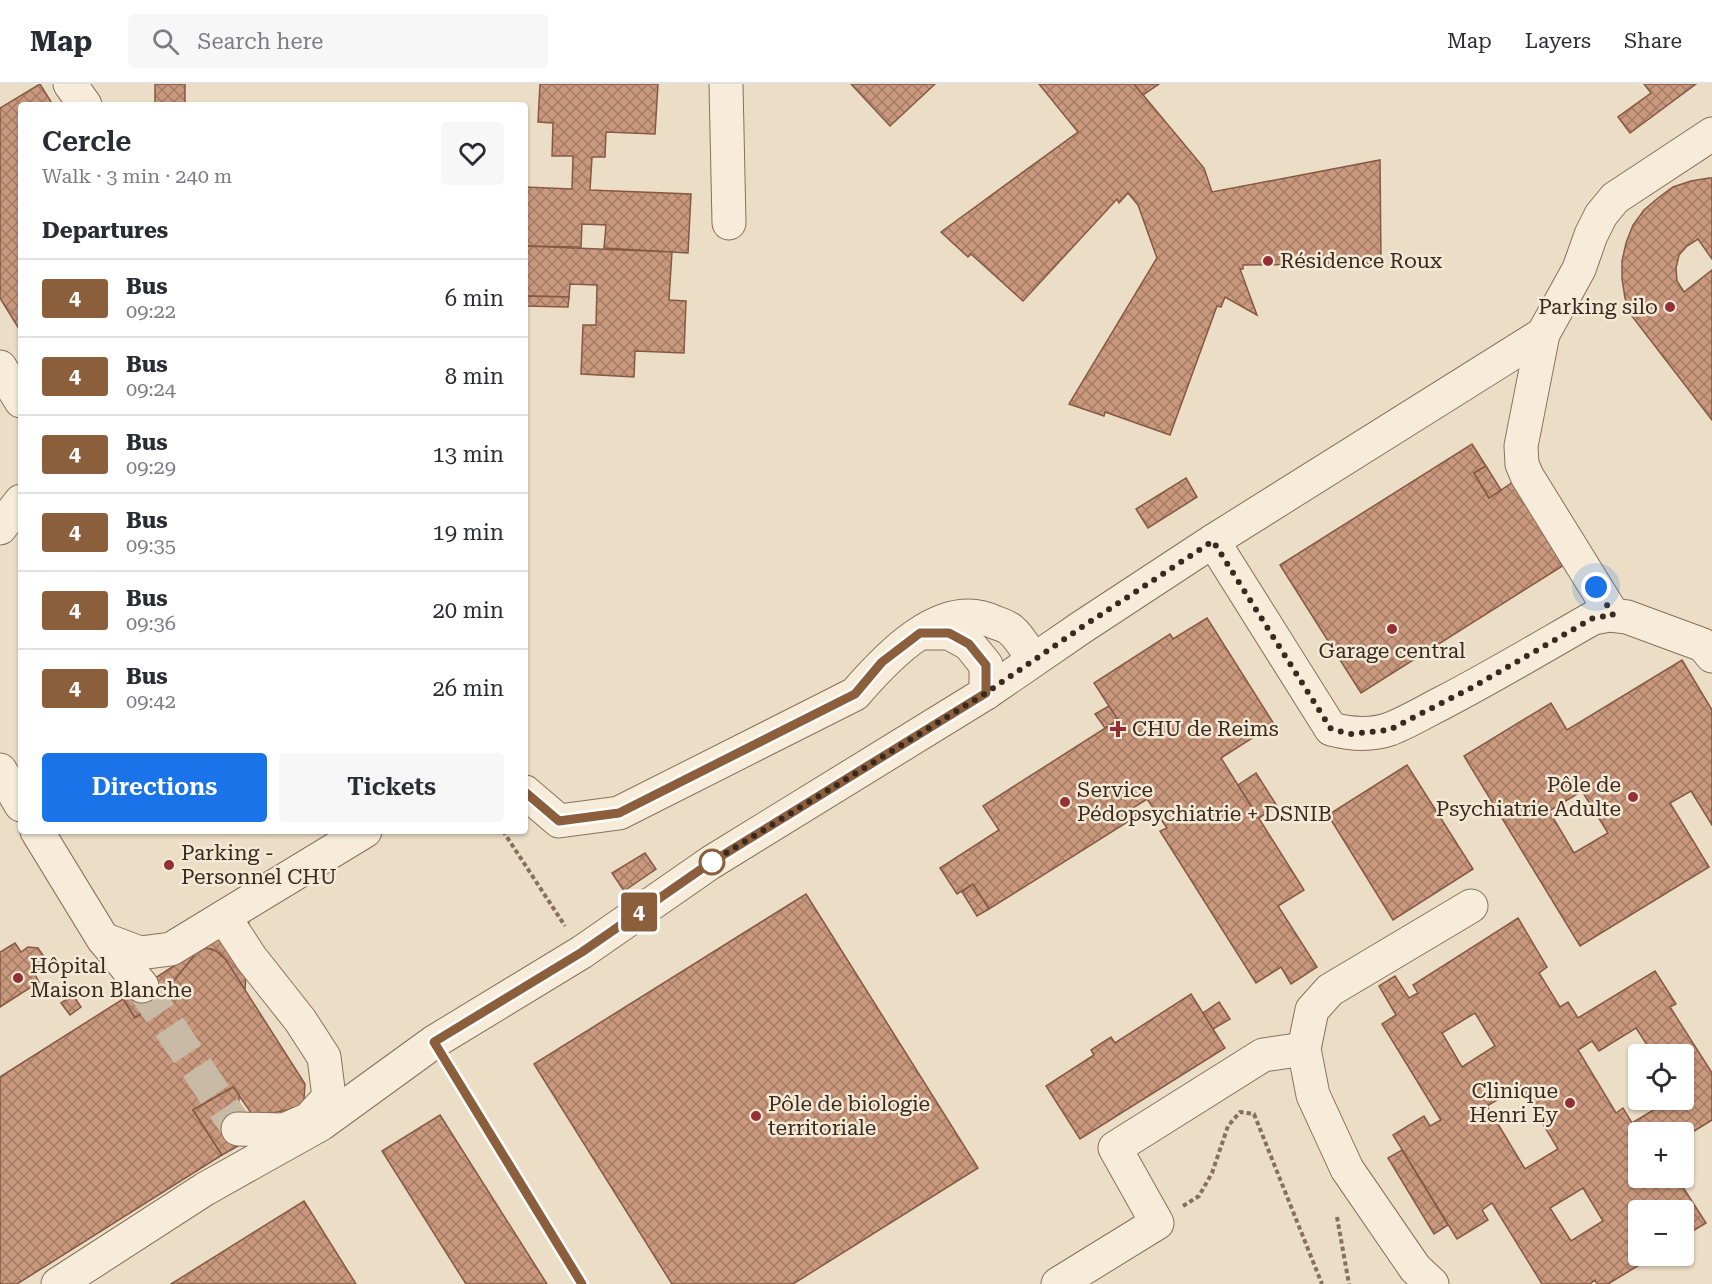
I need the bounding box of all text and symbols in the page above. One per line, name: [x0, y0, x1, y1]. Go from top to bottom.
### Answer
search box: [128, 14, 548, 68]
text: Map: [30, 25, 92, 58]
icon: search: [149, 25, 182, 58]
text: Search here: [197, 29, 323, 54]
text: Map: [1447, 29, 1492, 53]
text: Layers: [1525, 29, 1591, 53]
text: Share: [1624, 29, 1682, 53]
button: heart: [441, 122, 504, 185]
text: Cercle: [42, 125, 131, 158]
text: Walk · 3 min · 240 m: [42, 164, 232, 188]
text: Departures: [42, 218, 168, 243]
place label: Résidence Roux: [1280, 249, 1442, 273]
marker: Résidence Roux: [1261, 254, 1275, 268]
text: Bus: [126, 274, 168, 299]
text: 4: [69, 286, 81, 310]
text: 6 min: [445, 286, 504, 311]
place label: Parking silo: [1538, 295, 1658, 319]
text: 09:22: [126, 299, 176, 323]
marker: Parking silo: [1663, 300, 1677, 314]
text: Bus: [126, 352, 168, 377]
text: 4: [69, 364, 81, 388]
text: 8 min: [445, 364, 504, 389]
text: 09:24: [126, 377, 176, 401]
text: Bus: [126, 430, 168, 455]
text: 4: [69, 442, 81, 466]
text: 13 min: [433, 442, 504, 467]
text: 09:29: [126, 455, 176, 479]
text: Bus: [126, 508, 168, 533]
text: 4: [69, 520, 81, 544]
text: 19 min: [433, 520, 504, 545]
text: 09:35: [126, 533, 176, 557]
your location: [1581, 572, 1611, 602]
text: Bus: [126, 586, 168, 611]
text: 4: [69, 598, 81, 622]
text: 20 min: [433, 598, 504, 623]
text: 09:36: [126, 611, 176, 635]
marker: Garage central: [1385, 622, 1399, 636]
place label: Garage central: [1318, 639, 1466, 663]
text: Bus: [126, 664, 168, 689]
text: 4: [69, 676, 81, 700]
text: 26 min: [433, 676, 504, 701]
text: 09:42: [126, 689, 176, 713]
place label: CHU de Reims: [1132, 717, 1279, 741]
marker: CHU de Reims: [1109, 720, 1127, 738]
button: Directions: [42, 753, 267, 822]
button: Tickets: [279, 753, 504, 822]
place label: Pôle de Psychiatrie Adulte: [1436, 773, 1621, 821]
place label: Service Pédopsychiatrie + DSNIB: [1077, 778, 1332, 826]
marker: Pôle de Psychiatrie Adulte: [1626, 790, 1640, 804]
marker: Service Pédopsychiatrie + DSNIB: [1058, 795, 1072, 809]
place label: Parking - Personnel CHU: [181, 841, 337, 889]
unlabelled marker: [699, 849, 725, 875]
marker: Parking - Personnel CHU: [162, 858, 176, 872]
line badge: 4: [620, 892, 658, 932]
text: 4: [633, 900, 645, 924]
place label: Hôpital Maison Blanche: [30, 954, 192, 1002]
marker: Hôpital Maison Blanche: [11, 971, 25, 985]
map controls: [1628, 1044, 1694, 1266]
button: locate: [1628, 1044, 1694, 1110]
place label: Clinique Henri Ey: [1469, 1079, 1559, 1127]
place label: Pôle de biologie territoriale: [768, 1092, 930, 1140]
marker: Clinique Henri Ey: [1563, 1096, 1577, 1110]
marker: Pôle de biologie territoriale: [749, 1109, 763, 1123]
button: +: [1628, 1122, 1694, 1188]
button: −: [1628, 1200, 1694, 1266]

